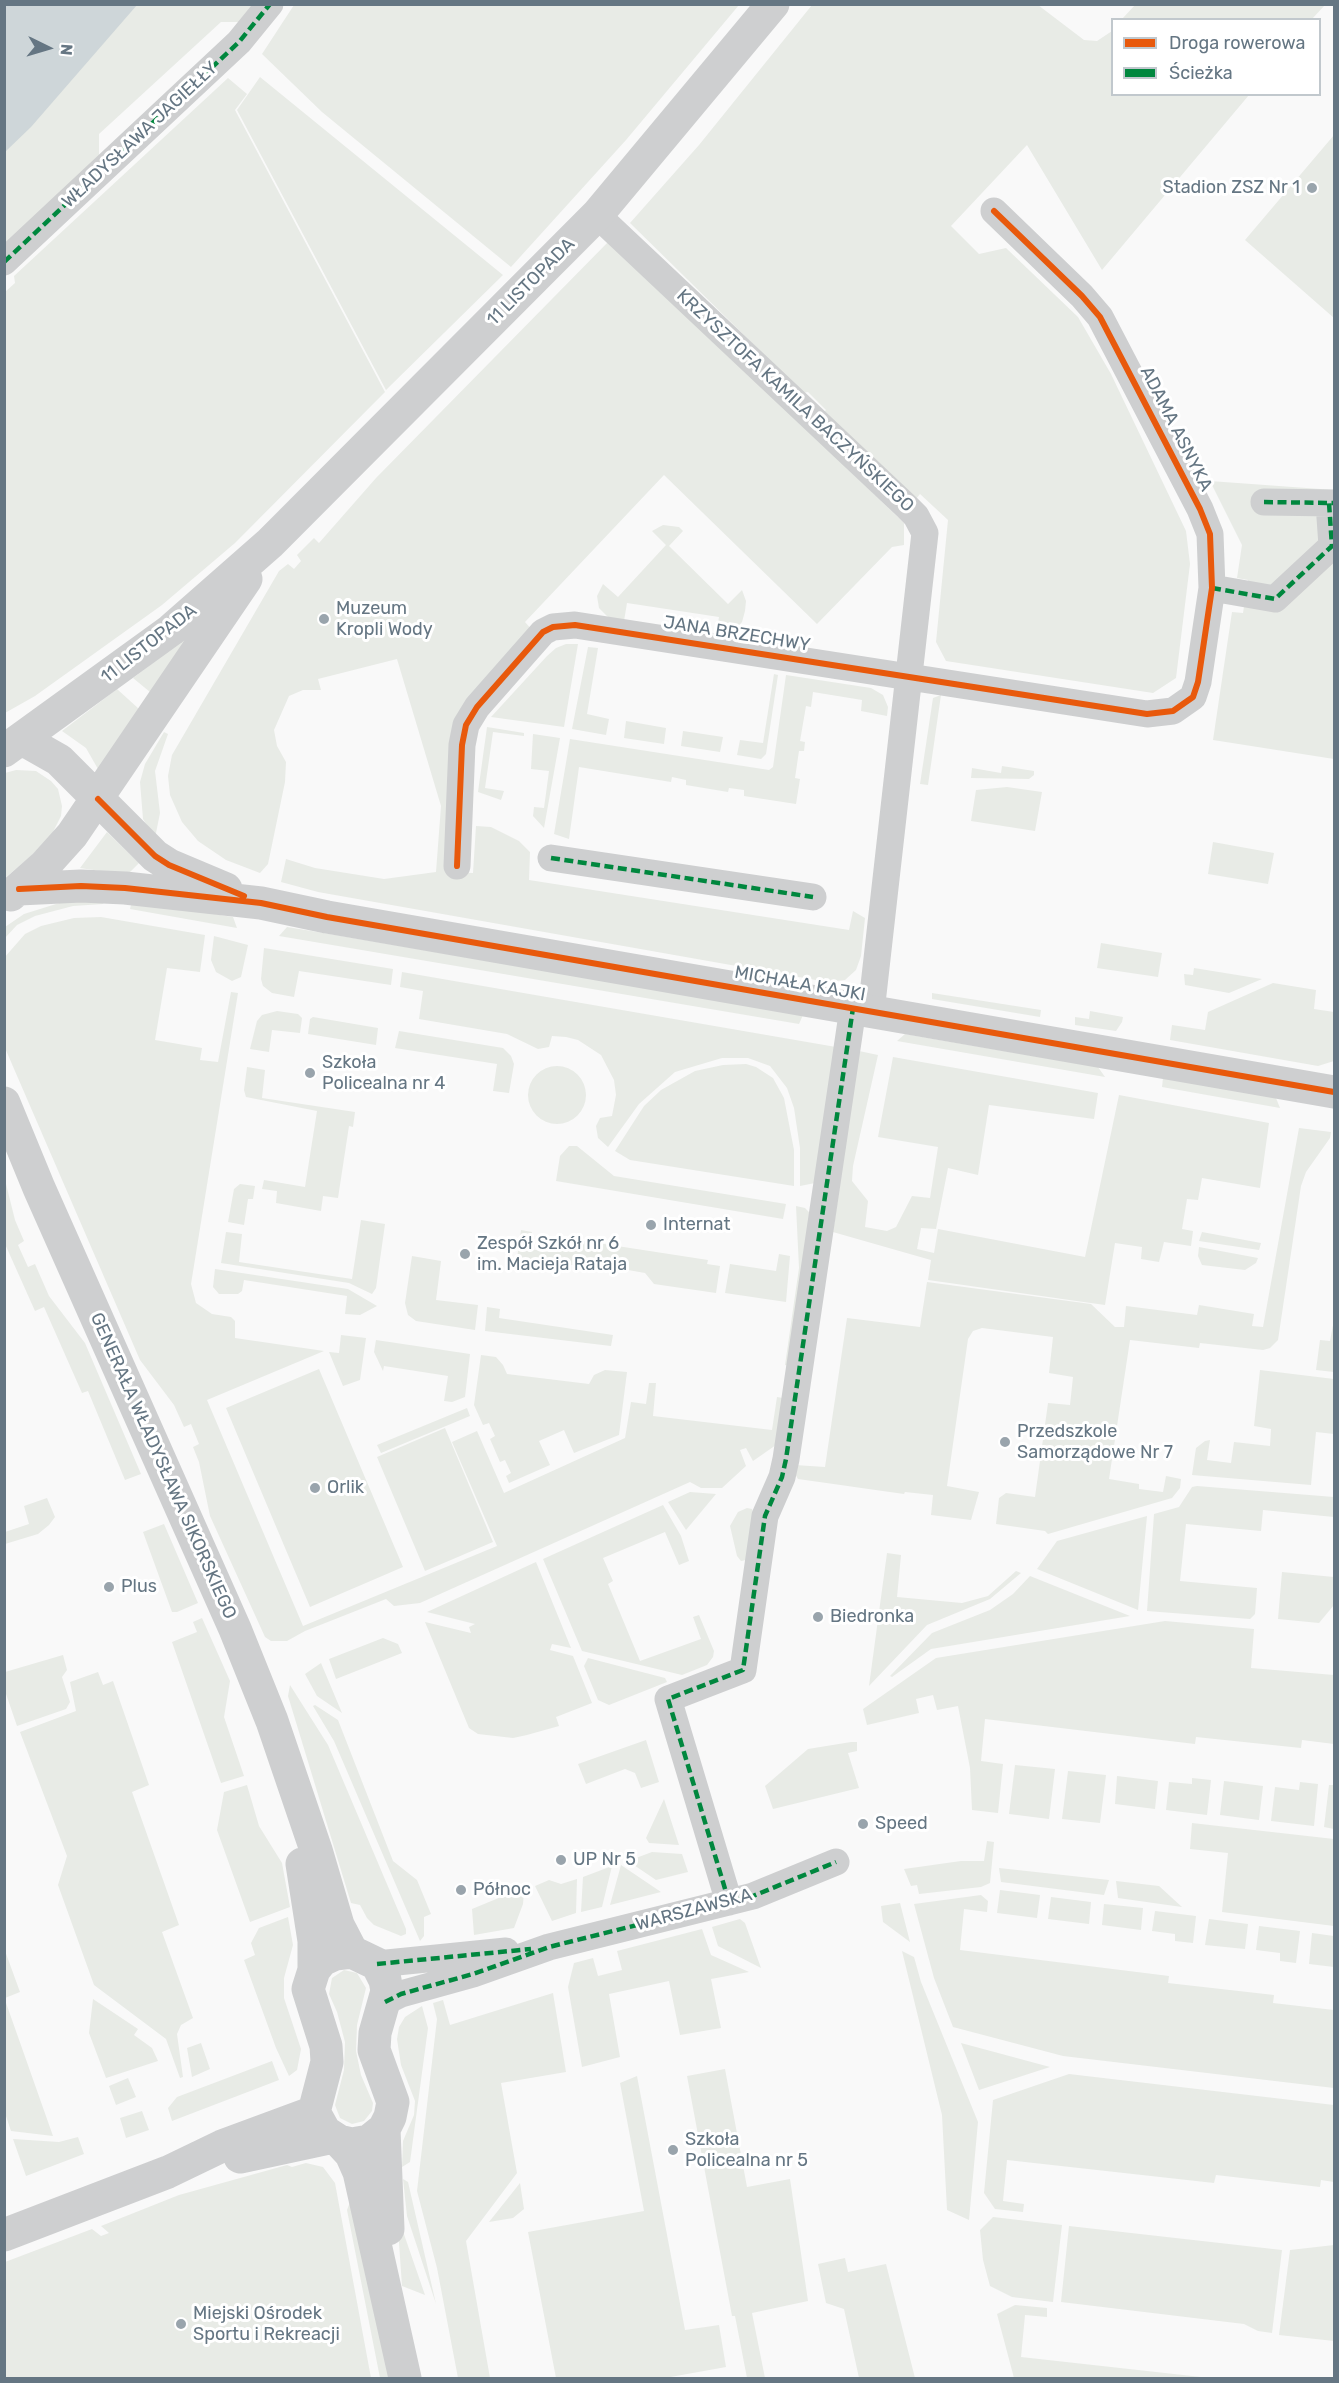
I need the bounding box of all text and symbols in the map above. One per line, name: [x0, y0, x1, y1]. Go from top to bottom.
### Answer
north arrow: [18, 18, 78, 78]
legend: [1111, 18, 1321, 96]
text: Droga rowerowa: [1169, 32, 1305, 54]
text: N: [56, 43, 76, 56]
street label: WŁADYSŁAWA JAGIEŁŁY: [58, 57, 222, 213]
text: Ścieżka: [1169, 62, 1233, 84]
place label: Stadion ZSZ Nr 1: [1162, 177, 1300, 199]
marker: Stadion ZSZ Nr 1: [1305, 181, 1319, 195]
street label: 11 LISTOPADA: [483, 234, 579, 330]
street label: KRZYSZTOFA KAMILA BACZYŃSKIEGO: [672, 285, 918, 517]
street label: ADAMA ASNYKA: [1135, 363, 1217, 495]
place label: Muzeum Kropli Wody: [336, 598, 433, 640]
street label: 11 LISTOPADA: [97, 600, 201, 688]
marker: Muzeum Kropli Wody: [317, 612, 331, 626]
street label: JANA BRZECHWY: [662, 612, 812, 656]
street label: MICHAŁA KAJKI: [733, 962, 867, 1006]
place label: Szkoła Policealna nr 4: [322, 1052, 445, 1094]
marker: Szkoła Policealna nr 4: [303, 1066, 317, 1080]
place label: Internat: [663, 1214, 730, 1236]
marker: Internat: [644, 1218, 658, 1232]
place label: Zespół Szkół nr 6 im. Macieja Rataja: [477, 1233, 627, 1276]
marker: Zespół Szkół nr 6 im. Macieja Rataja: [458, 1247, 472, 1261]
street label: GENERAŁA WŁADYSŁAWA SIKORSKIEGO: [85, 1310, 241, 1622]
place label: Przedszkole Samorządowe Nr 7: [1017, 1421, 1173, 1464]
marker: Przedszkole Samorządowe Nr 7: [998, 1435, 1012, 1449]
place label: Orlik: [327, 1477, 364, 1499]
marker: Orlik: [308, 1481, 322, 1495]
place label: Plus: [121, 1576, 157, 1598]
marker: Plus: [102, 1580, 116, 1594]
place label: Biedronka: [830, 1606, 914, 1628]
marker: Biedronka: [811, 1610, 825, 1624]
place label: Speed: [875, 1813, 928, 1835]
marker: Speed: [856, 1817, 870, 1831]
place label: UP Nr 5: [573, 1849, 636, 1871]
marker: UP Nr 5: [554, 1853, 568, 1867]
place label: Północ: [473, 1879, 531, 1901]
marker: Północ: [454, 1883, 468, 1897]
street label: WARSZAWSKA: [633, 1884, 755, 1936]
place label: Szkoła Policealna nr 5: [685, 2129, 808, 2172]
marker: Szkoła Policealna nr 5: [666, 2143, 680, 2157]
place label: Miejski Ośrodek Sportu i Rekreacji: [193, 2303, 340, 2346]
marker: Miejski Ośrodek Sportu i Rekreacji: [174, 2317, 188, 2331]

